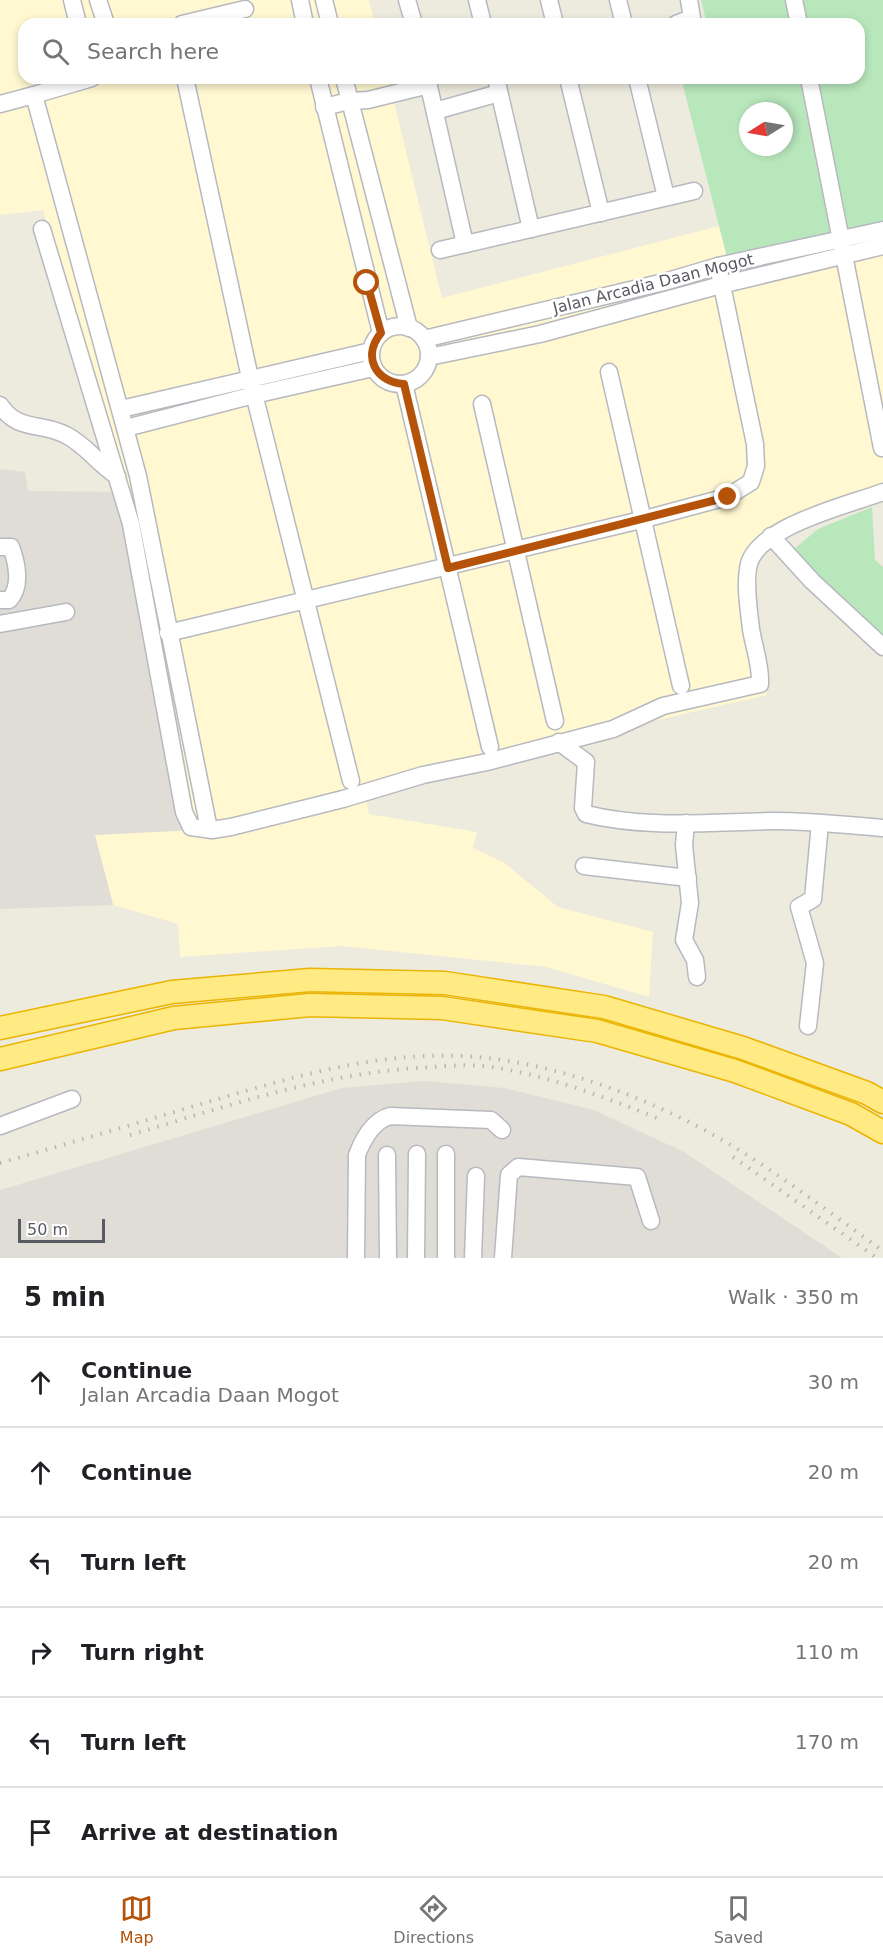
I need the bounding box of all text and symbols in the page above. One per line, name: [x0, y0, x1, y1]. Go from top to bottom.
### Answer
search box: [18, 18, 865, 84]
icon: search: [39, 35, 72, 68]
text: Search here: [87, 39, 219, 64]
north arrow: [739, 102, 793, 156]
street label: Jalan Arcadia Daan Mogot: [550, 249, 755, 318]
route start: [353, 269, 379, 295]
route end: [714, 483, 740, 509]
scale bar: [18, 1216, 105, 1244]
text: 50 m: [27, 1220, 68, 1239]
text: 5 min: [24, 1282, 106, 1312]
text: Walk · 350 m: [728, 1285, 859, 1309]
text: Continue: [81, 1358, 192, 1383]
icon: ahead: [24, 1366, 57, 1399]
text: 30 m: [808, 1370, 859, 1394]
text: Jalan Arcadia Daan Mogot: [81, 1383, 339, 1407]
icon: ahead: [24, 1456, 57, 1489]
text: Continue: [81, 1460, 192, 1485]
text: 20 m: [808, 1460, 859, 1484]
icon: left: [24, 1546, 57, 1579]
text: Turn left: [81, 1550, 186, 1575]
text: 20 m: [808, 1550, 859, 1574]
icon: right: [24, 1636, 57, 1669]
text: Turn right: [81, 1640, 204, 1665]
text: 110 m: [795, 1640, 859, 1664]
icon: left: [24, 1726, 57, 1759]
text: Turn left: [81, 1730, 186, 1755]
text: 170 m: [795, 1730, 859, 1754]
icon: arrive: [24, 1816, 57, 1849]
text: Arrive at destination: [81, 1820, 338, 1845]
tab: Map: [120, 1892, 154, 1947]
tab: Directions: [393, 1892, 474, 1947]
tab: Saved: [714, 1892, 763, 1947]

